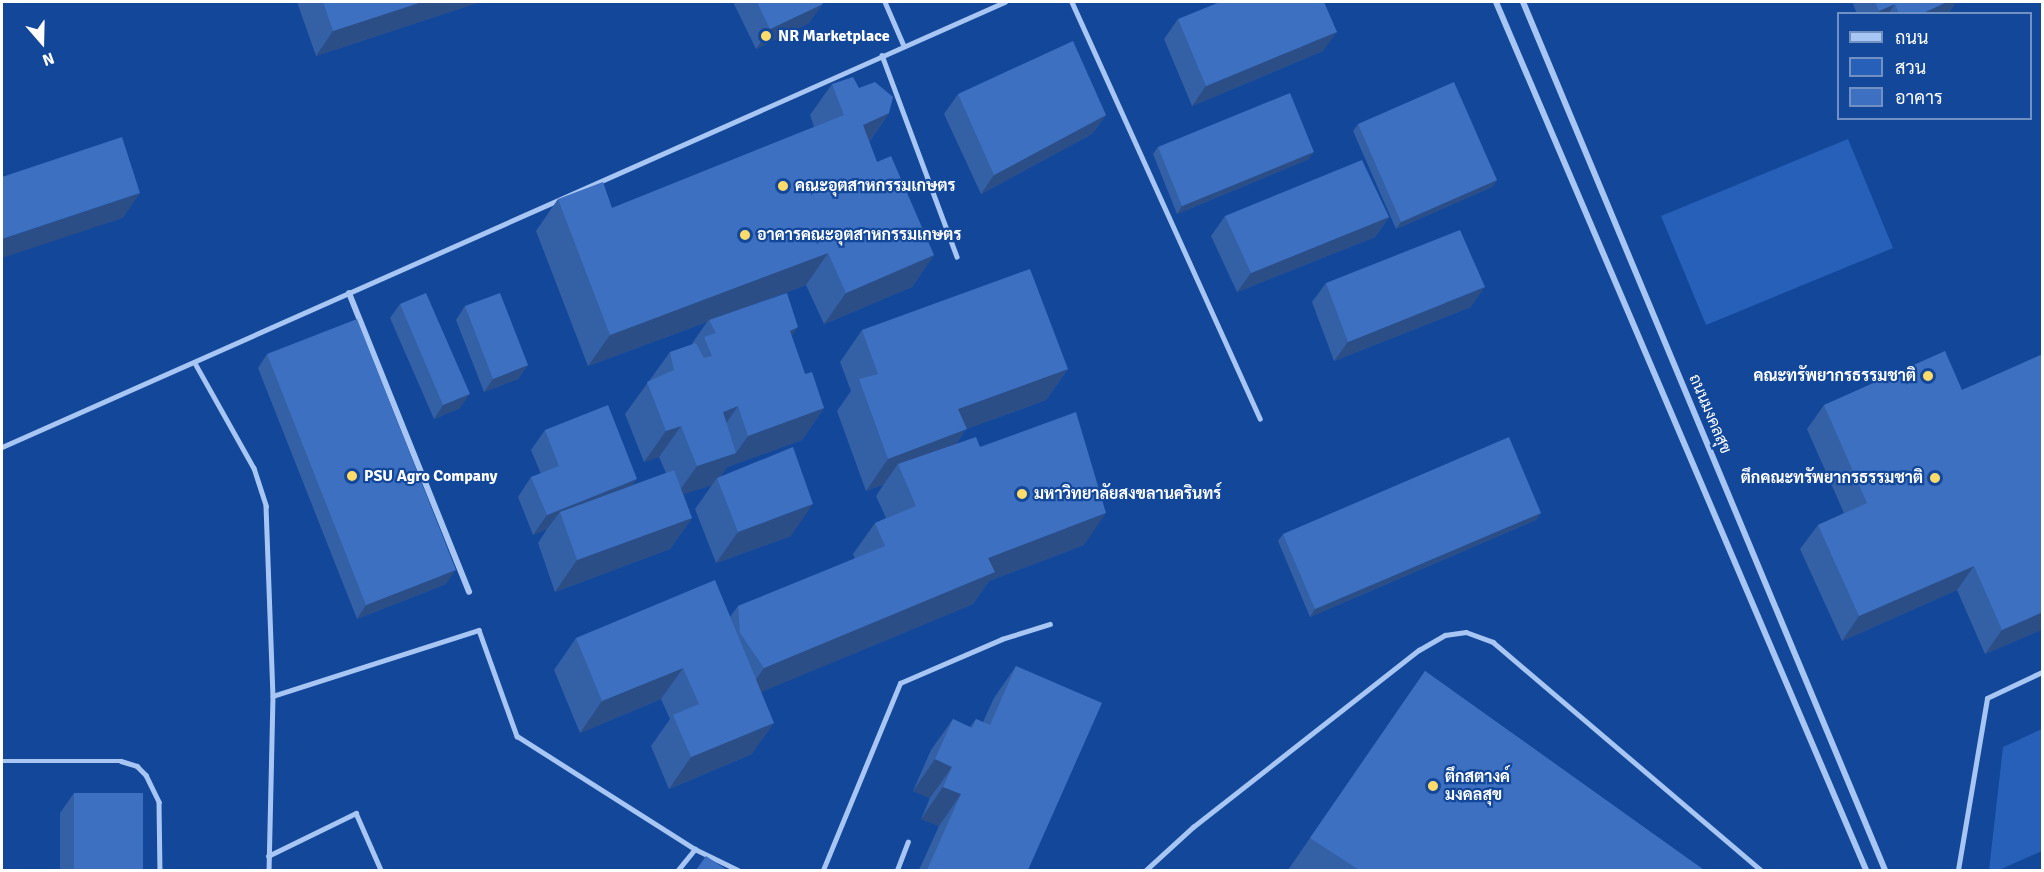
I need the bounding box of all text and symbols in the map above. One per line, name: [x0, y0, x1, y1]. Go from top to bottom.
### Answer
north arrow: [12, 12, 72, 72]
legend: [1837, 12, 2032, 120]
place label: NR Marketplace: [778, 26, 890, 46]
text: ถนน: [1895, 27, 1928, 49]
marker: NR Marketplace: [759, 29, 773, 43]
text: N: [40, 48, 57, 70]
text: สวน: [1895, 57, 1926, 79]
text: อาคาร: [1895, 87, 1943, 109]
place label: คณะอุตสาหกรรมเกษตร: [795, 176, 955, 196]
marker: คณะอุตสาหกรรมเกษตร: [776, 179, 790, 193]
place label: อาคารคณะอุตสาหกรรมเกษตร: [757, 225, 961, 245]
marker: อาคารคณะอุตสาหกรรมเกษตร: [738, 228, 752, 242]
place label: คณะทรัพยากรธรรมชาติ: [1753, 366, 1916, 386]
marker: คณะทรัพยากรธรรมชาติ: [1921, 369, 1935, 383]
street label: ถนนมงคลสุข: [1685, 371, 1735, 457]
place label: PSU Agro Company: [364, 466, 498, 486]
place label: ตึกคณะทรัพยากรธรรมชาติ: [1741, 468, 1923, 488]
marker: PSU Agro Company: [345, 469, 359, 483]
marker: ตึกคณะทรัพยากรธรรมชาติ: [1928, 471, 1942, 485]
place label: มหาวิทยาลัยสงขลานครินทร์: [1034, 484, 1221, 504]
marker: มหาวิทยาลัยสงขลานครินทร์: [1015, 487, 1029, 501]
place label: ตึกสตางค์ มงคลสุข: [1445, 767, 1510, 805]
marker: ตึกสตางค์ มงคลสุข: [1426, 779, 1440, 793]

